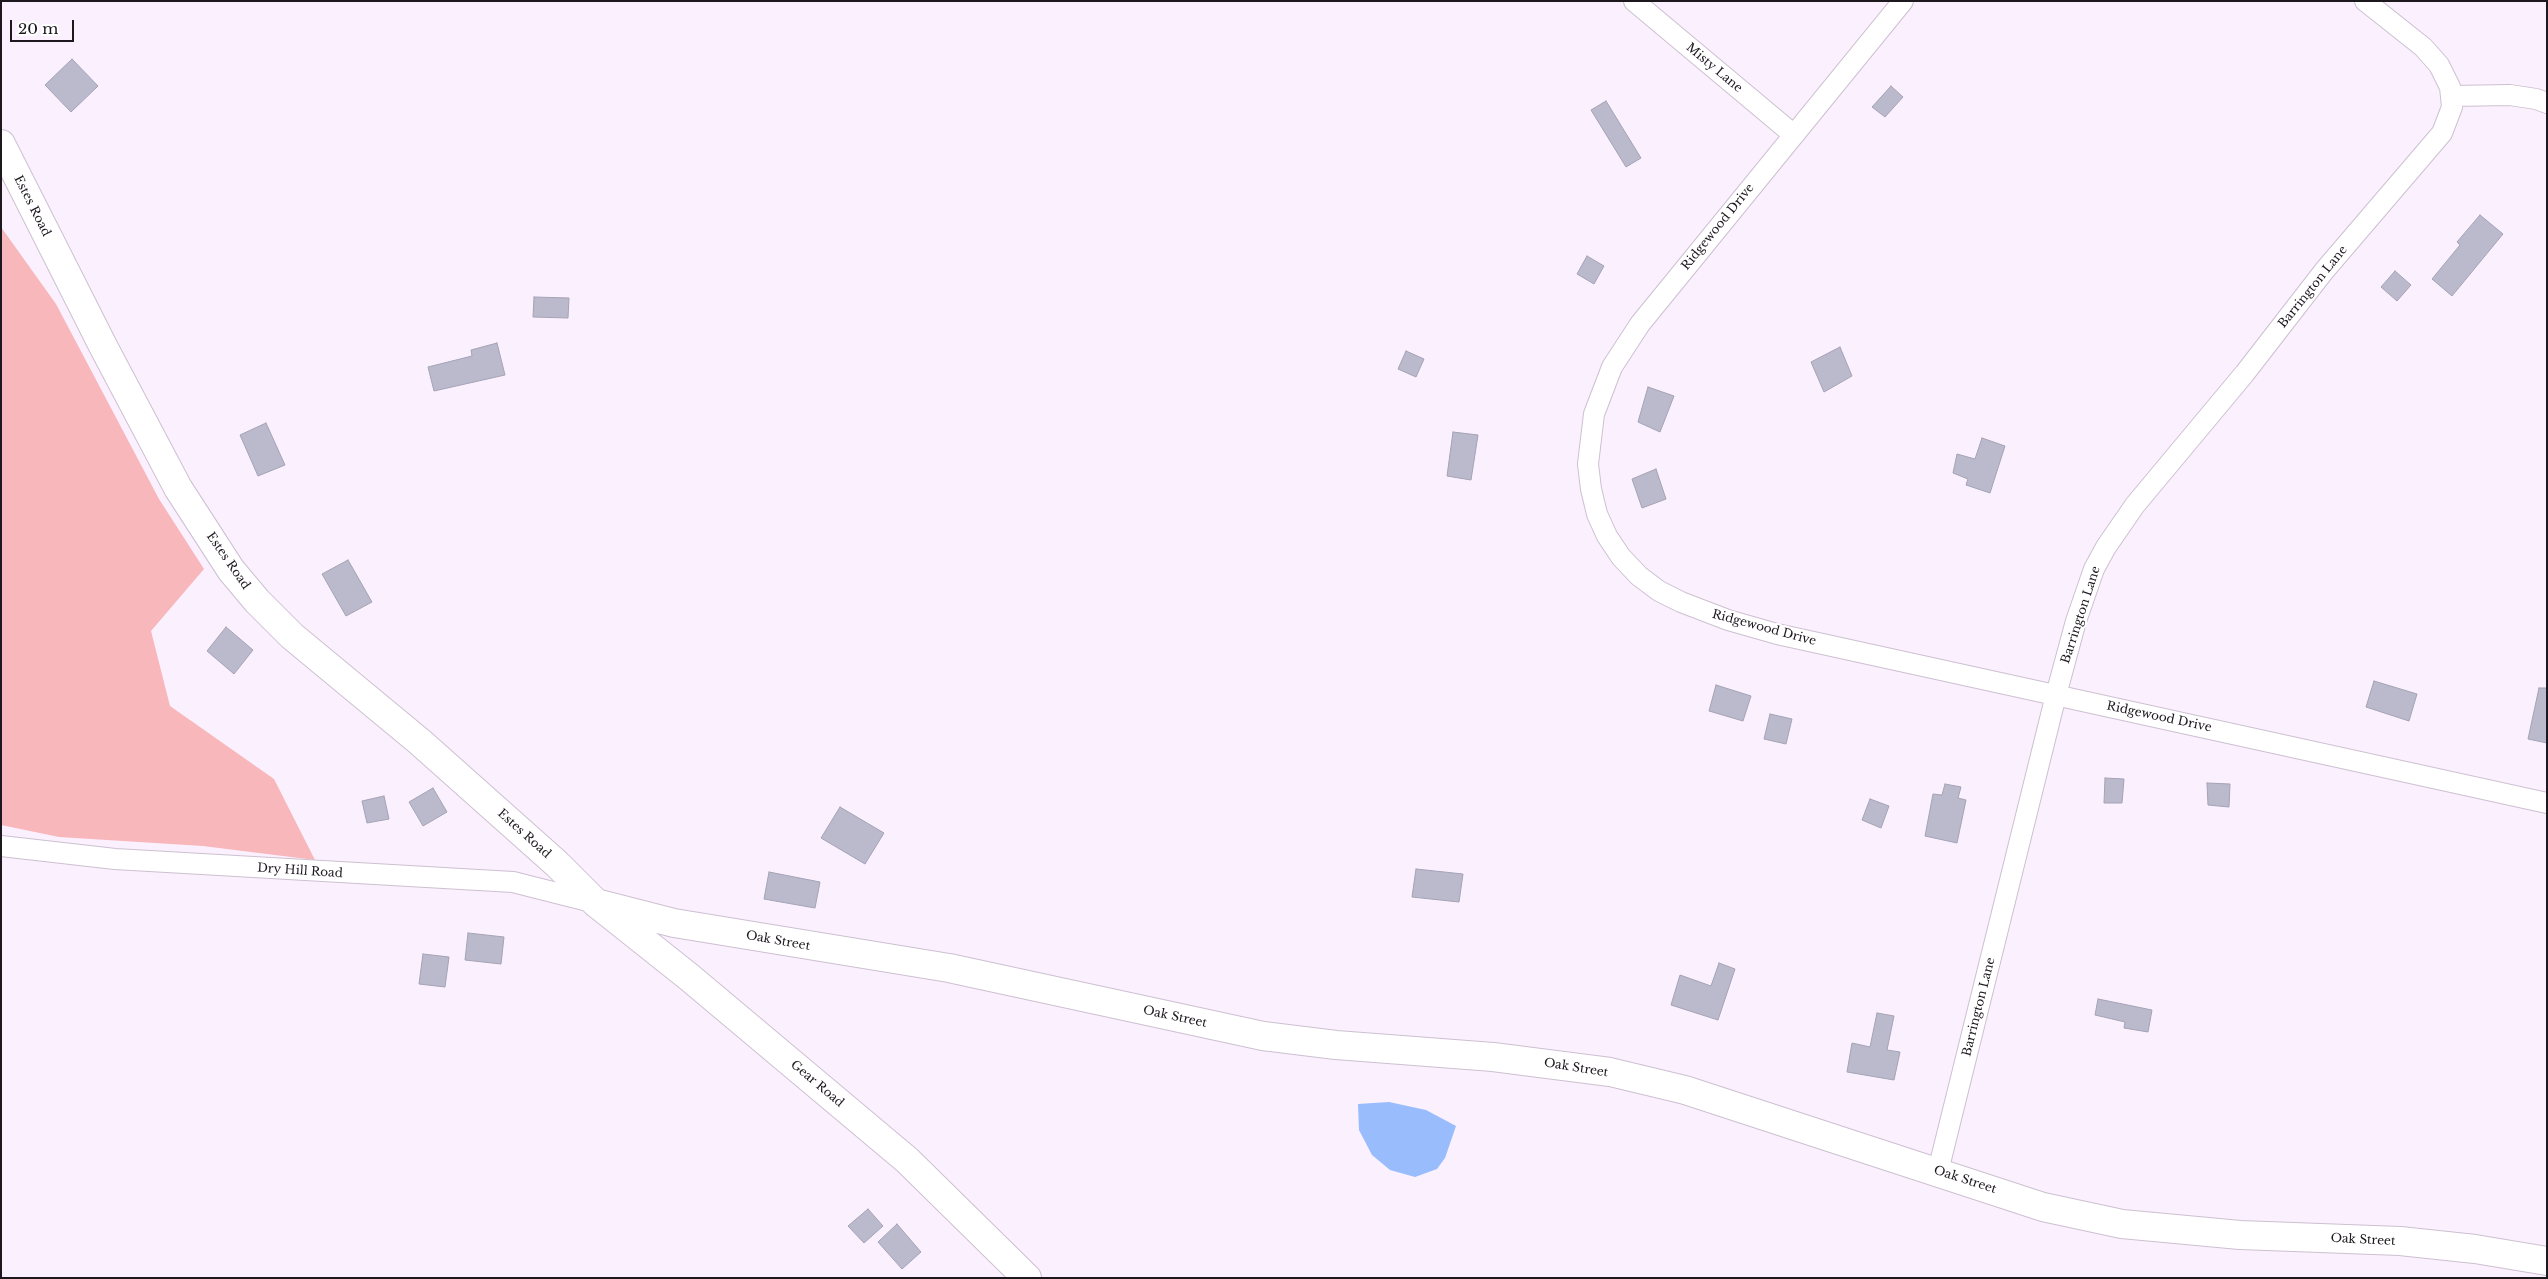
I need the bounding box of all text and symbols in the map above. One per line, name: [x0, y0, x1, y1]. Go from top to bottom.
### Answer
scale bar: [12, 10, 76, 42]
text: 20 m: [18, 19, 58, 38]
street label: Misty Lane: [1683, 40, 1745, 96]
street label: Estes Road: [11, 173, 53, 239]
street label: Ridgewood Drive: [1679, 181, 1757, 273]
street label: Barrington Lane: [2275, 243, 2351, 331]
street label: Estes Road: [203, 530, 253, 592]
street label: Barrington Lane: [2058, 565, 2104, 665]
street label: Ridgewood Drive: [1710, 607, 1818, 649]
street label: Ridgewood Drive: [2105, 699, 2213, 735]
street label: Estes Road: [495, 806, 553, 862]
street label: Dry Hill Road: [257, 861, 343, 881]
street label: Oak Street: [745, 928, 811, 954]
street label: Barrington Lane: [1960, 956, 1998, 1058]
street label: Oak Street: [1142, 1003, 1208, 1031]
street label: Oak Street: [1543, 1056, 1609, 1080]
street label: Gear Road: [787, 1058, 847, 1110]
street label: Oak Street: [1932, 1163, 1998, 1197]
street label: Oak Street: [2330, 1231, 2396, 1249]

